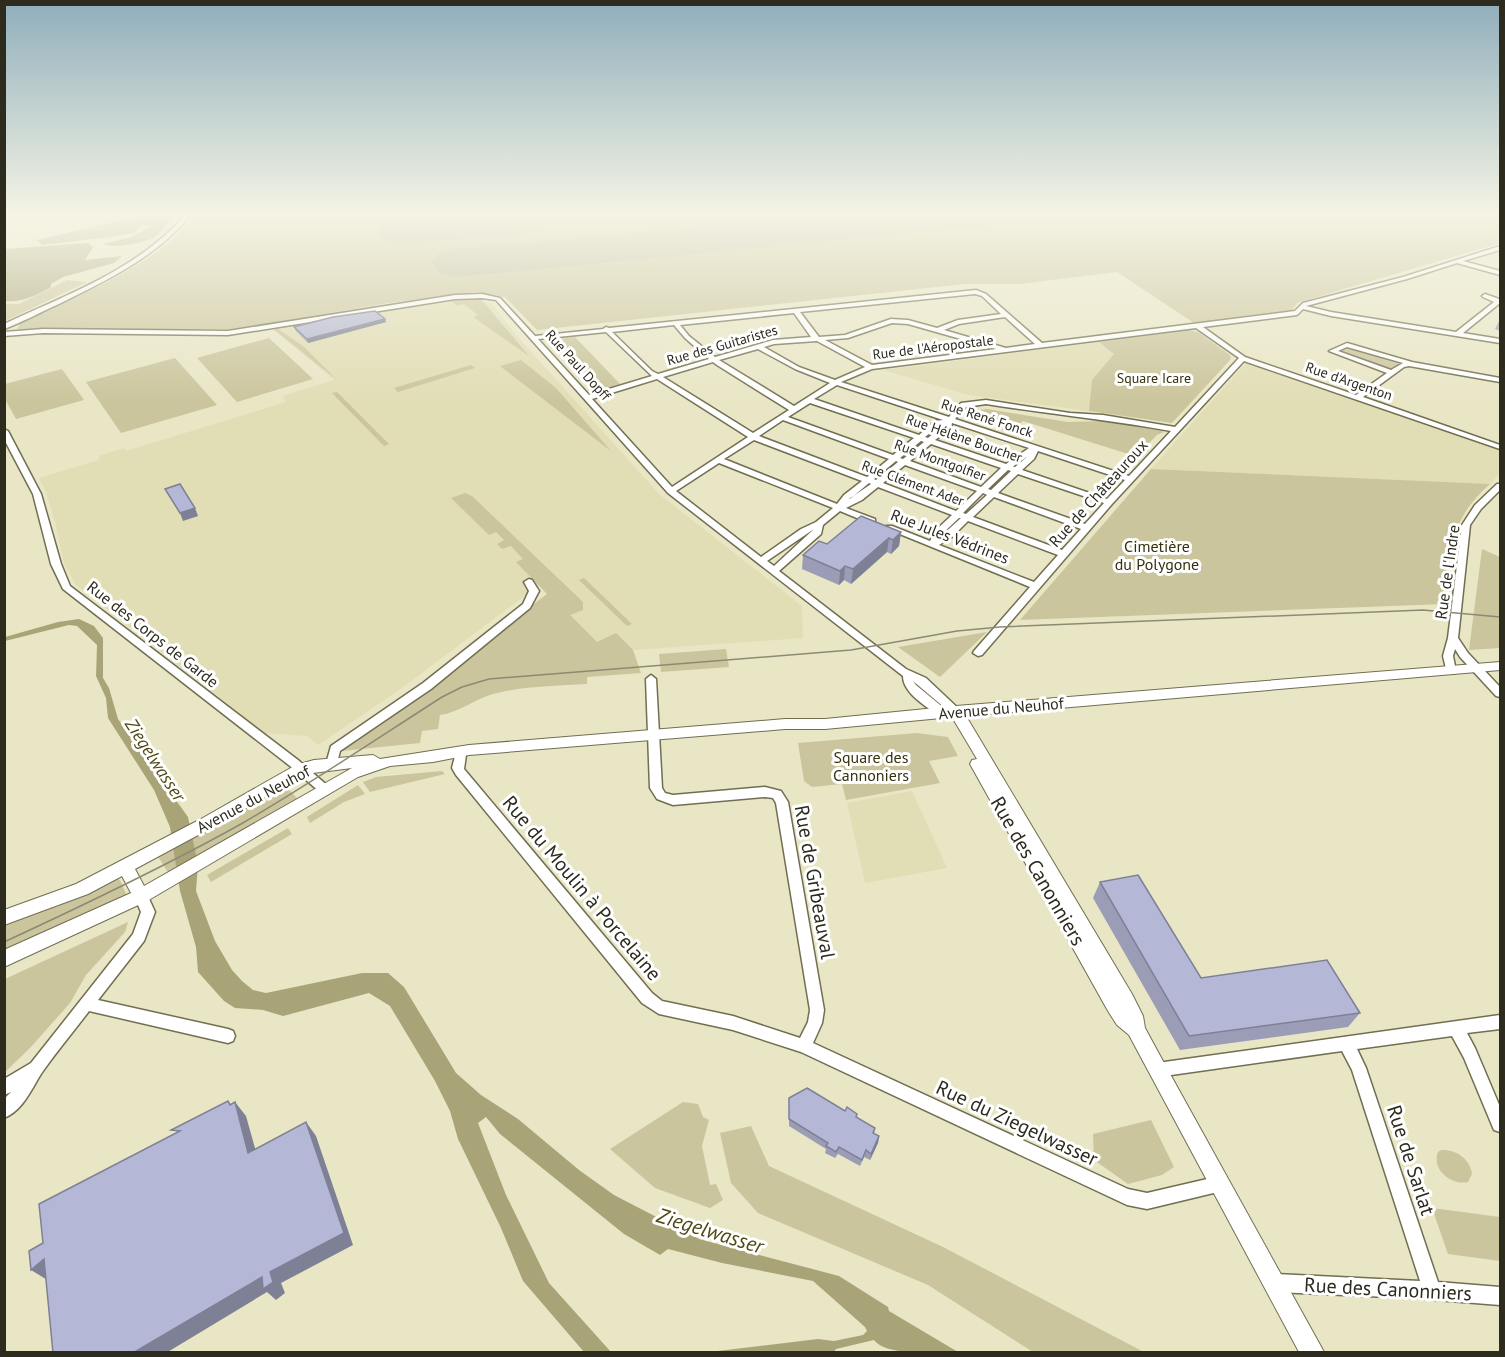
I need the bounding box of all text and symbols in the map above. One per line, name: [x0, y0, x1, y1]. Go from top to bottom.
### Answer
street label: Rue des Guitaristes: [665, 321, 780, 369]
street label: Rue Paul Dopff: [541, 326, 615, 405]
street label: Rue de l'Aéropostale: [872, 331, 994, 363]
street label: Rue d'Argenton: [1303, 358, 1395, 404]
park label: Square Icare: [1117, 369, 1191, 387]
street label: Rue René Fonck: [939, 395, 1035, 441]
street label: Rue Hélène Boucher: [903, 410, 1025, 466]
street label: Rue Montgolfier: [892, 435, 988, 485]
street label: Rue de Châteauroux: [1044, 435, 1152, 551]
street label: Rue Clément Ader: [859, 456, 967, 510]
street label: Rue Jules Védrines: [888, 504, 1012, 568]
street label: Rue de l'Indre: [1430, 524, 1464, 620]
park label: Cimetière du Polygone: [1115, 536, 1199, 574]
street label: Rue des Corps de Garde: [83, 576, 223, 692]
street label: Avenue du Neuhof: [938, 692, 1065, 723]
water label: Ziegelwasser: [120, 713, 191, 806]
park label: Square des Cannoniers: [833, 747, 909, 785]
street label: Avenue du Neuhof: [193, 760, 314, 837]
street label: Rue du Moulin à Porcelaine: [497, 790, 667, 986]
street label: Rue des Canonniers: [985, 792, 1091, 950]
street label: Rue de Gribeauval: [789, 803, 841, 961]
street label: Rue du Ziegelwasser: [932, 1074, 1102, 1172]
street label: Rue de Sarlat: [1381, 1102, 1441, 1218]
water label: Ziegelwasser: [653, 1201, 769, 1260]
street label: Rue des Canonniers: [1303, 1272, 1473, 1306]

